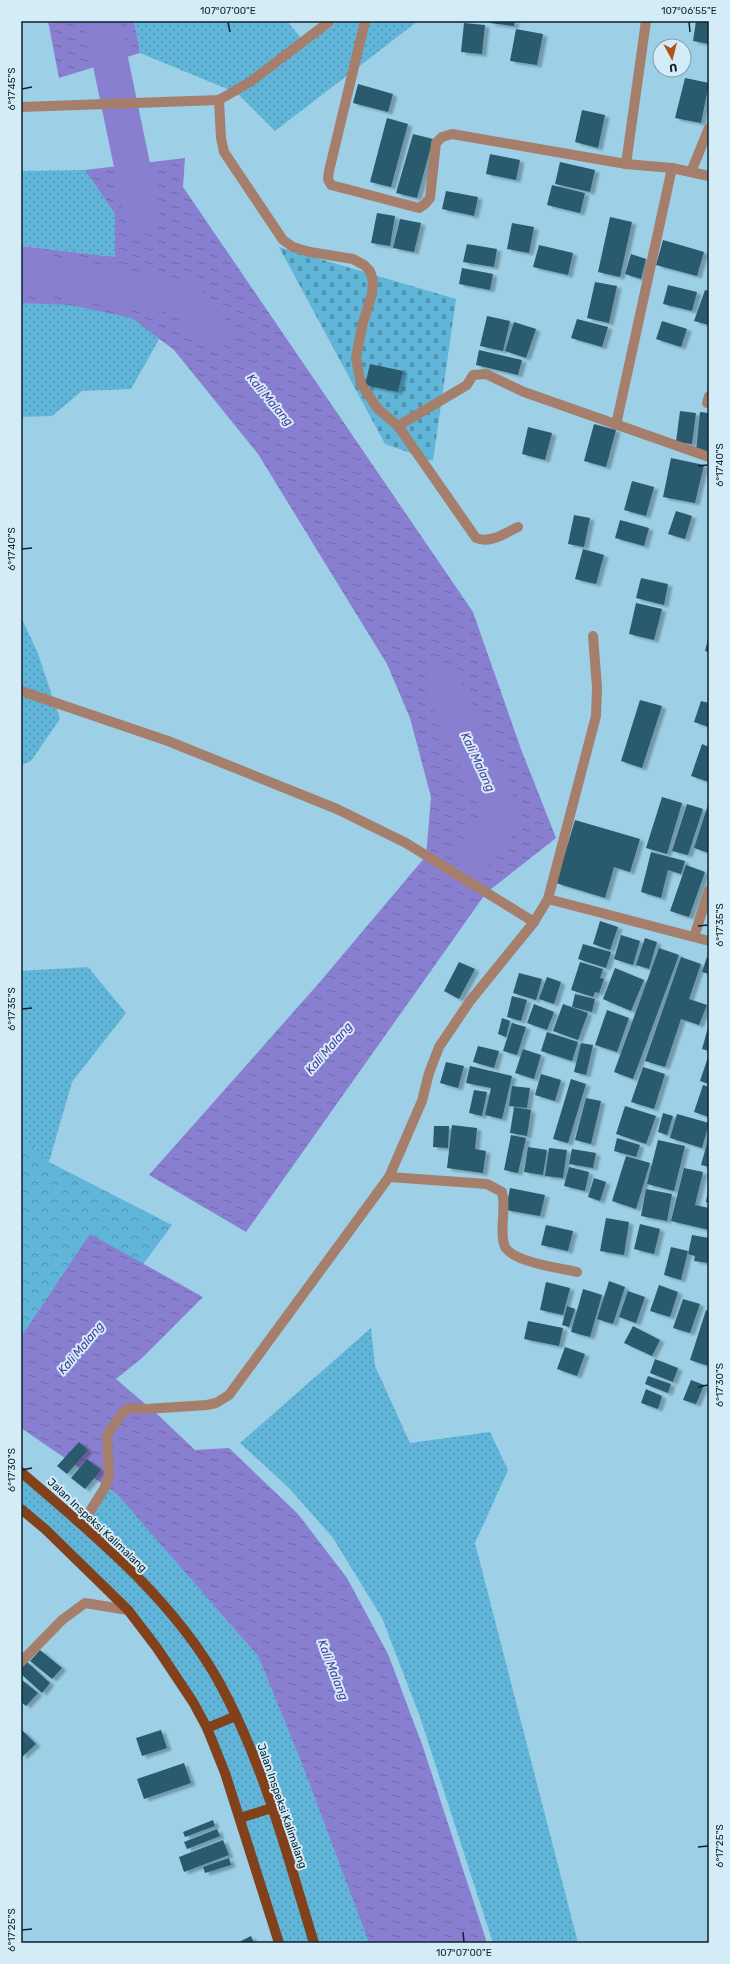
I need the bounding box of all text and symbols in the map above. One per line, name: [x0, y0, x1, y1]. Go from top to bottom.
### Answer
text: 107°07'00"E: [200, 5, 256, 17]
text: 107°06'55"E: [661, 5, 717, 17]
north arrow: [652, 38, 692, 78]
text: U: [668, 60, 678, 74]
text: 6°17'45"S: [6, 67, 18, 111]
water label: Kali Malang: [244, 371, 296, 429]
text: 6°17'40"S: [714, 443, 726, 487]
text: 6°17'40"S: [6, 527, 18, 571]
water label: Kali Malang: [458, 730, 498, 794]
text: 6°17'35"S: [714, 903, 726, 947]
text: 6°17'35"S: [6, 987, 18, 1031]
water label: Kali Malang: [303, 1019, 355, 1077]
water label: Kali Malang: [55, 1319, 107, 1377]
text: 6°17'30"S: [714, 1363, 726, 1407]
text: 6°17'30"S: [6, 1448, 18, 1492]
street label: Jalan Inspeksi Kalimalang: [45, 1475, 149, 1575]
water label: Kali Malang: [315, 1638, 351, 1702]
street label: Jalan Inspeksi Kalimalang: [254, 1742, 310, 1870]
text: 6°17'25"S: [714, 1824, 726, 1868]
text: 6°17'25"S: [6, 1908, 18, 1952]
text: 107°07'00"E: [436, 1947, 492, 1959]

